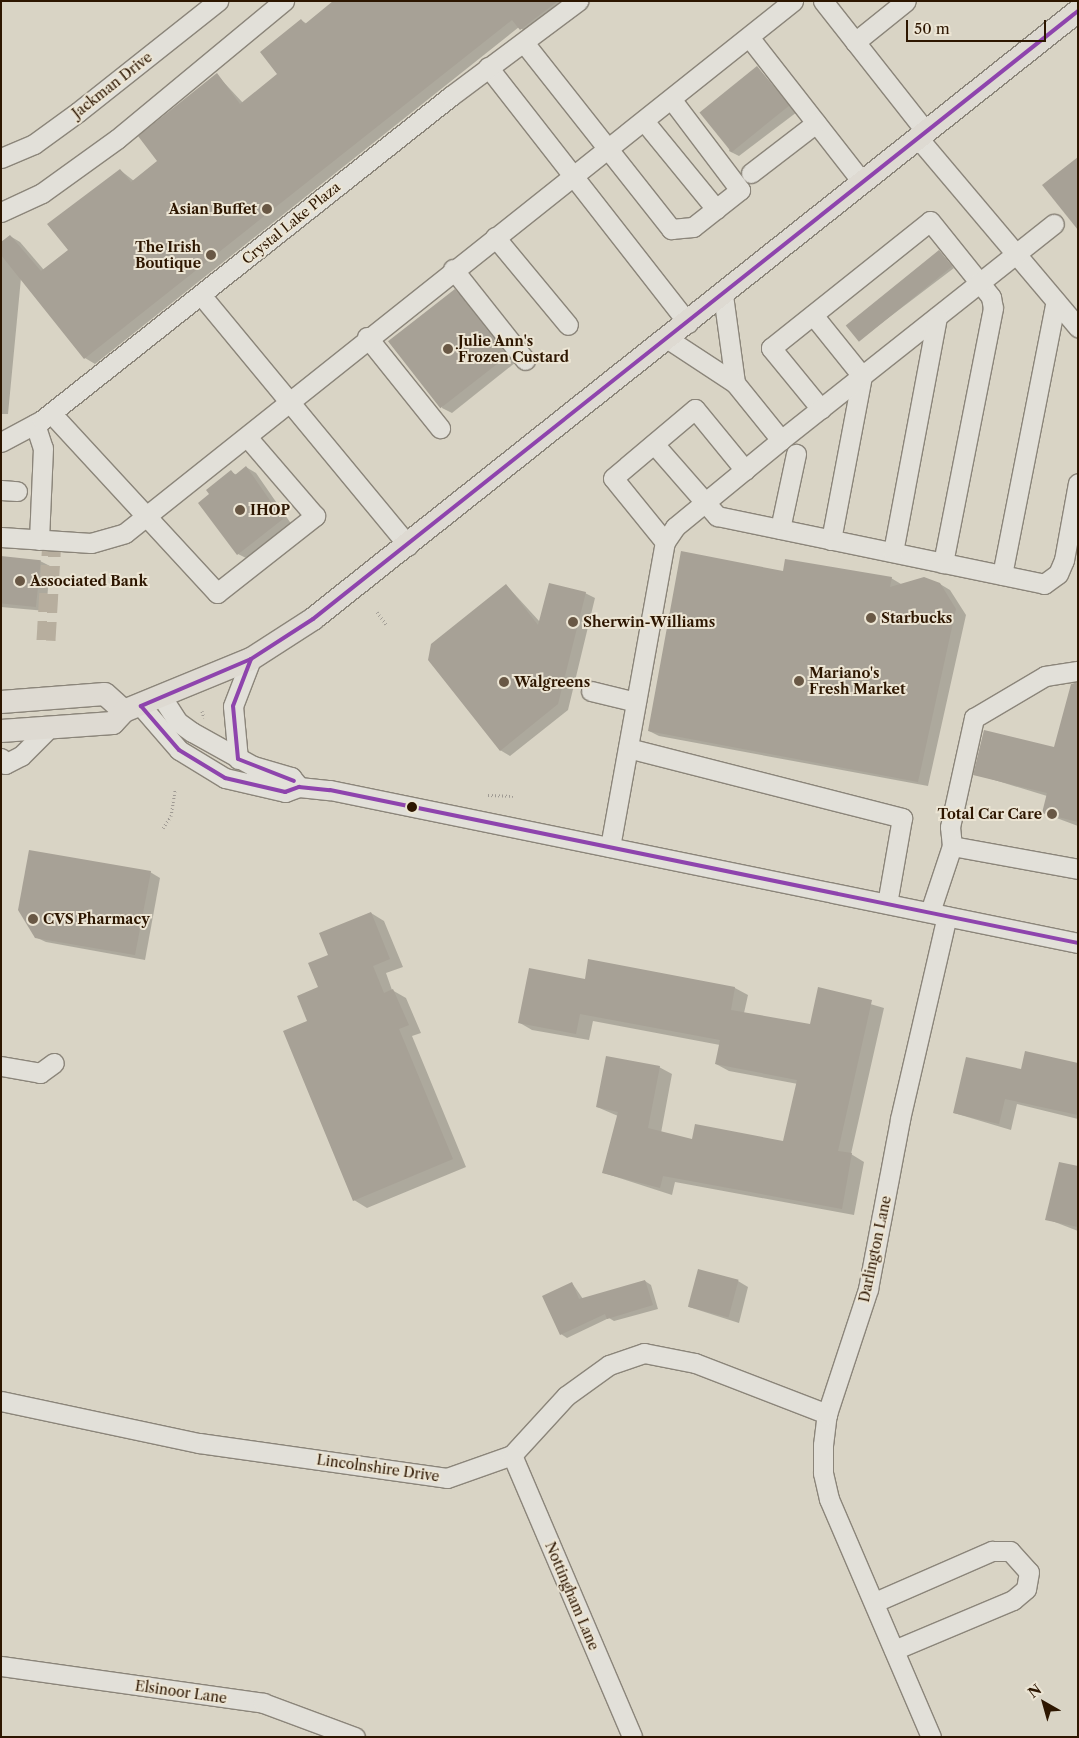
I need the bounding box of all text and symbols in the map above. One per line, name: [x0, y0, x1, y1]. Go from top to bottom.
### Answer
scale bar: [909, 10, 1049, 42]
text: 50 m: [914, 19, 950, 38]
street label: Jackman Drive: [69, 49, 155, 121]
street label: Crystal Lake Plaza: [238, 178, 344, 268]
place label: Asian Buffet: [169, 201, 257, 217]
marker: Asian Buffet: [261, 203, 273, 215]
place label: The Irish Boutique: [135, 239, 201, 272]
marker: The Irish Boutique: [205, 249, 217, 261]
place label: Julie Ann's Frozen Custard: [458, 333, 569, 366]
marker: Julie Ann's Frozen Custard: [442, 343, 454, 355]
place label: IHOP: [250, 502, 290, 518]
marker: IHOP: [234, 504, 246, 516]
place label: Associated Bank: [30, 573, 148, 589]
marker: Associated Bank: [14, 575, 26, 587]
place label: Starbucks: [881, 610, 952, 626]
marker: Starbucks: [865, 612, 877, 624]
place label: Sherwin-Williams: [583, 614, 715, 630]
marker: Sherwin-Williams: [567, 616, 579, 628]
place label: Mariano's Fresh Market: [809, 665, 906, 698]
place label: Walgreens: [514, 674, 590, 690]
marker: Mariano's Fresh Market: [793, 675, 805, 687]
marker: Walgreens: [498, 676, 510, 688]
unlabelled marker: [407, 802, 417, 812]
place label: Total Car Care: [937, 806, 1042, 822]
marker: Total Car Care: [1046, 808, 1058, 820]
place label: CVS Pharmacy: [43, 911, 150, 927]
marker: CVS Pharmacy: [27, 913, 39, 925]
street label: Darlington Lane: [856, 1194, 894, 1304]
street label: Lincolnshire Drive: [316, 1451, 440, 1485]
street label: Nottingham Lane: [542, 1539, 602, 1653]
street label: Elsinoor Lane: [134, 1677, 228, 1707]
north arrow: [1019, 1678, 1069, 1728]
text: N: [1024, 1680, 1045, 1702]

